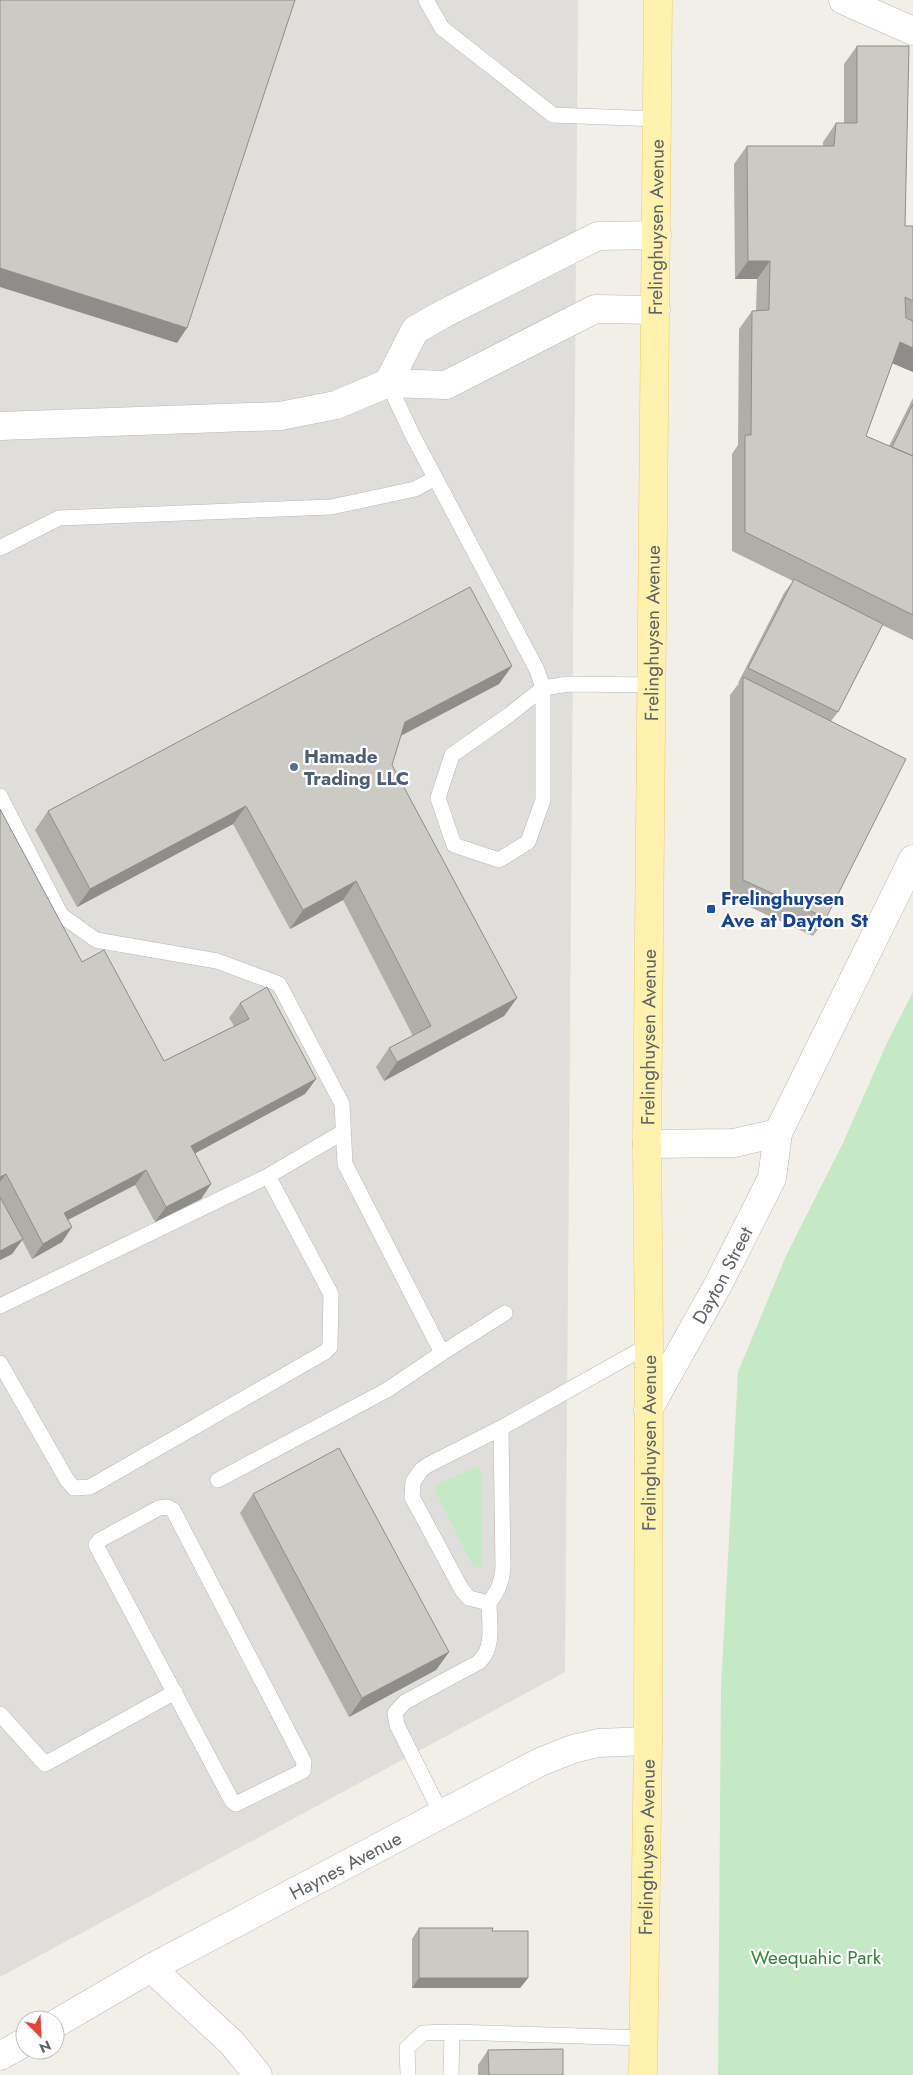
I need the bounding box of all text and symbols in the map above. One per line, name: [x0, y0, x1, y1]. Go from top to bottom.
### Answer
street label: Frelinghuysen Avenue: [642, 139, 671, 315]
street label: Frelinghuysen Avenue: [638, 545, 667, 721]
place label: Hamade Trading LLC: [304, 743, 409, 792]
marker: Hamade Trading LLC: [288, 761, 300, 773]
place label: Frelinghuysen Ave at Dayton St: [720, 885, 868, 934]
marker: Frelinghuysen Ave at Dayton St: [705, 903, 717, 915]
street label: Frelinghuysen Avenue: [634, 949, 663, 1125]
street label: Dayton Street: [686, 1222, 759, 1329]
street label: Frelinghuysen Avenue: [636, 1355, 663, 1531]
street label: Frelinghuysen Avenue: [632, 1759, 662, 1935]
street label: Haynes Avenue: [285, 1825, 407, 1906]
park label: Weequahic Park: [751, 1944, 882, 1971]
north arrow: [15, 2010, 65, 2060]
text: N: [36, 2035, 54, 2058]

